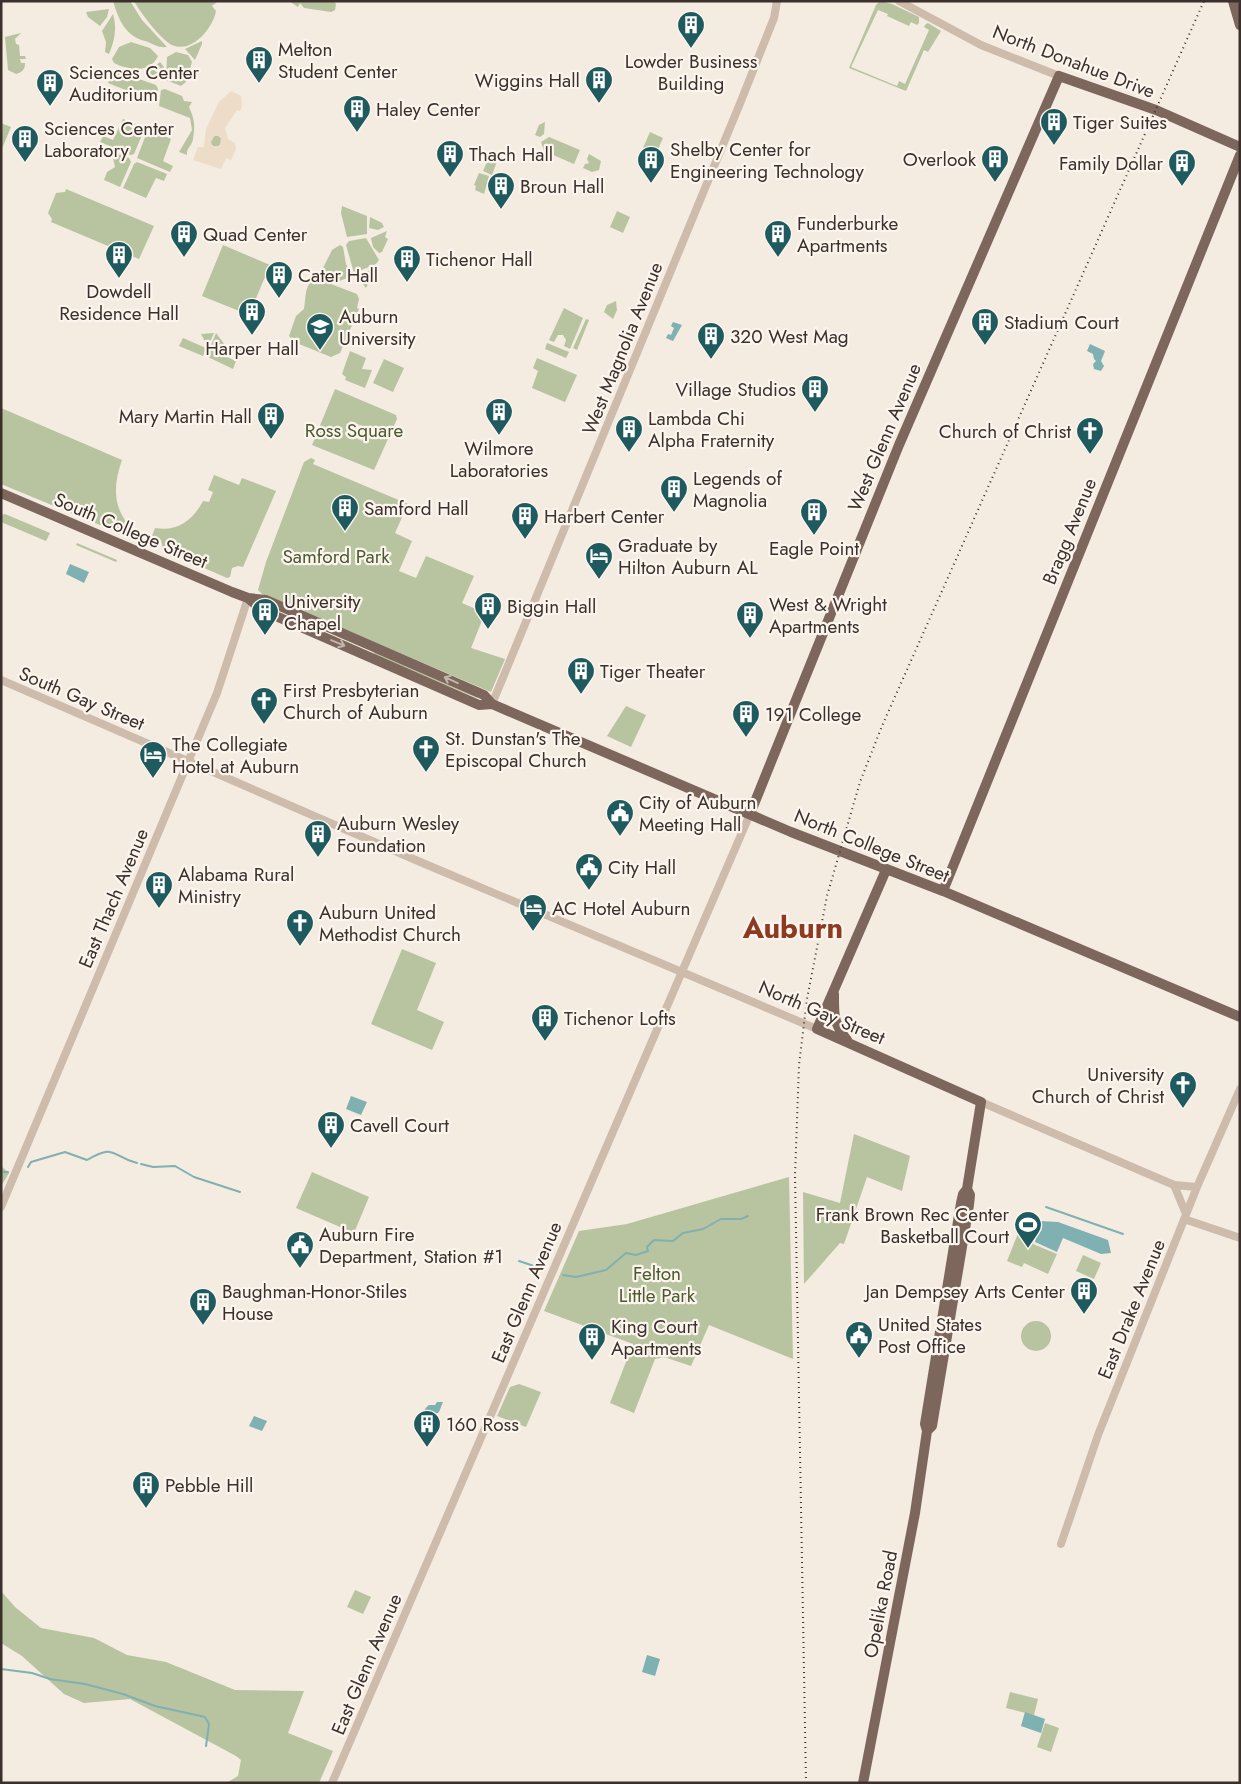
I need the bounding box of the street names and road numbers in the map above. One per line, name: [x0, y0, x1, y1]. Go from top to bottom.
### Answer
street label: North Donahue Drive: [989, 18, 1159, 105]
street label: West Magnolia Avenue: [575, 258, 670, 439]
street label: West Glenn Avenue: [841, 359, 928, 516]
street label: Bragg Avenue: [1036, 474, 1103, 589]
street label: South College Street: [50, 486, 212, 575]
street label: South Gay Street: [15, 660, 149, 737]
street label: North College Street: [790, 802, 954, 889]
street label: East Thach Avenue: [72, 824, 155, 972]
street label: North Gay Street: [754, 974, 890, 1051]
street label: East Glenn Avenue: [484, 1217, 569, 1367]
street label: East Drake Avenue: [1091, 1235, 1172, 1383]
street label: Opelika Road: [857, 1548, 904, 1660]
street label: East Glenn Avenue: [324, 1589, 409, 1739]

